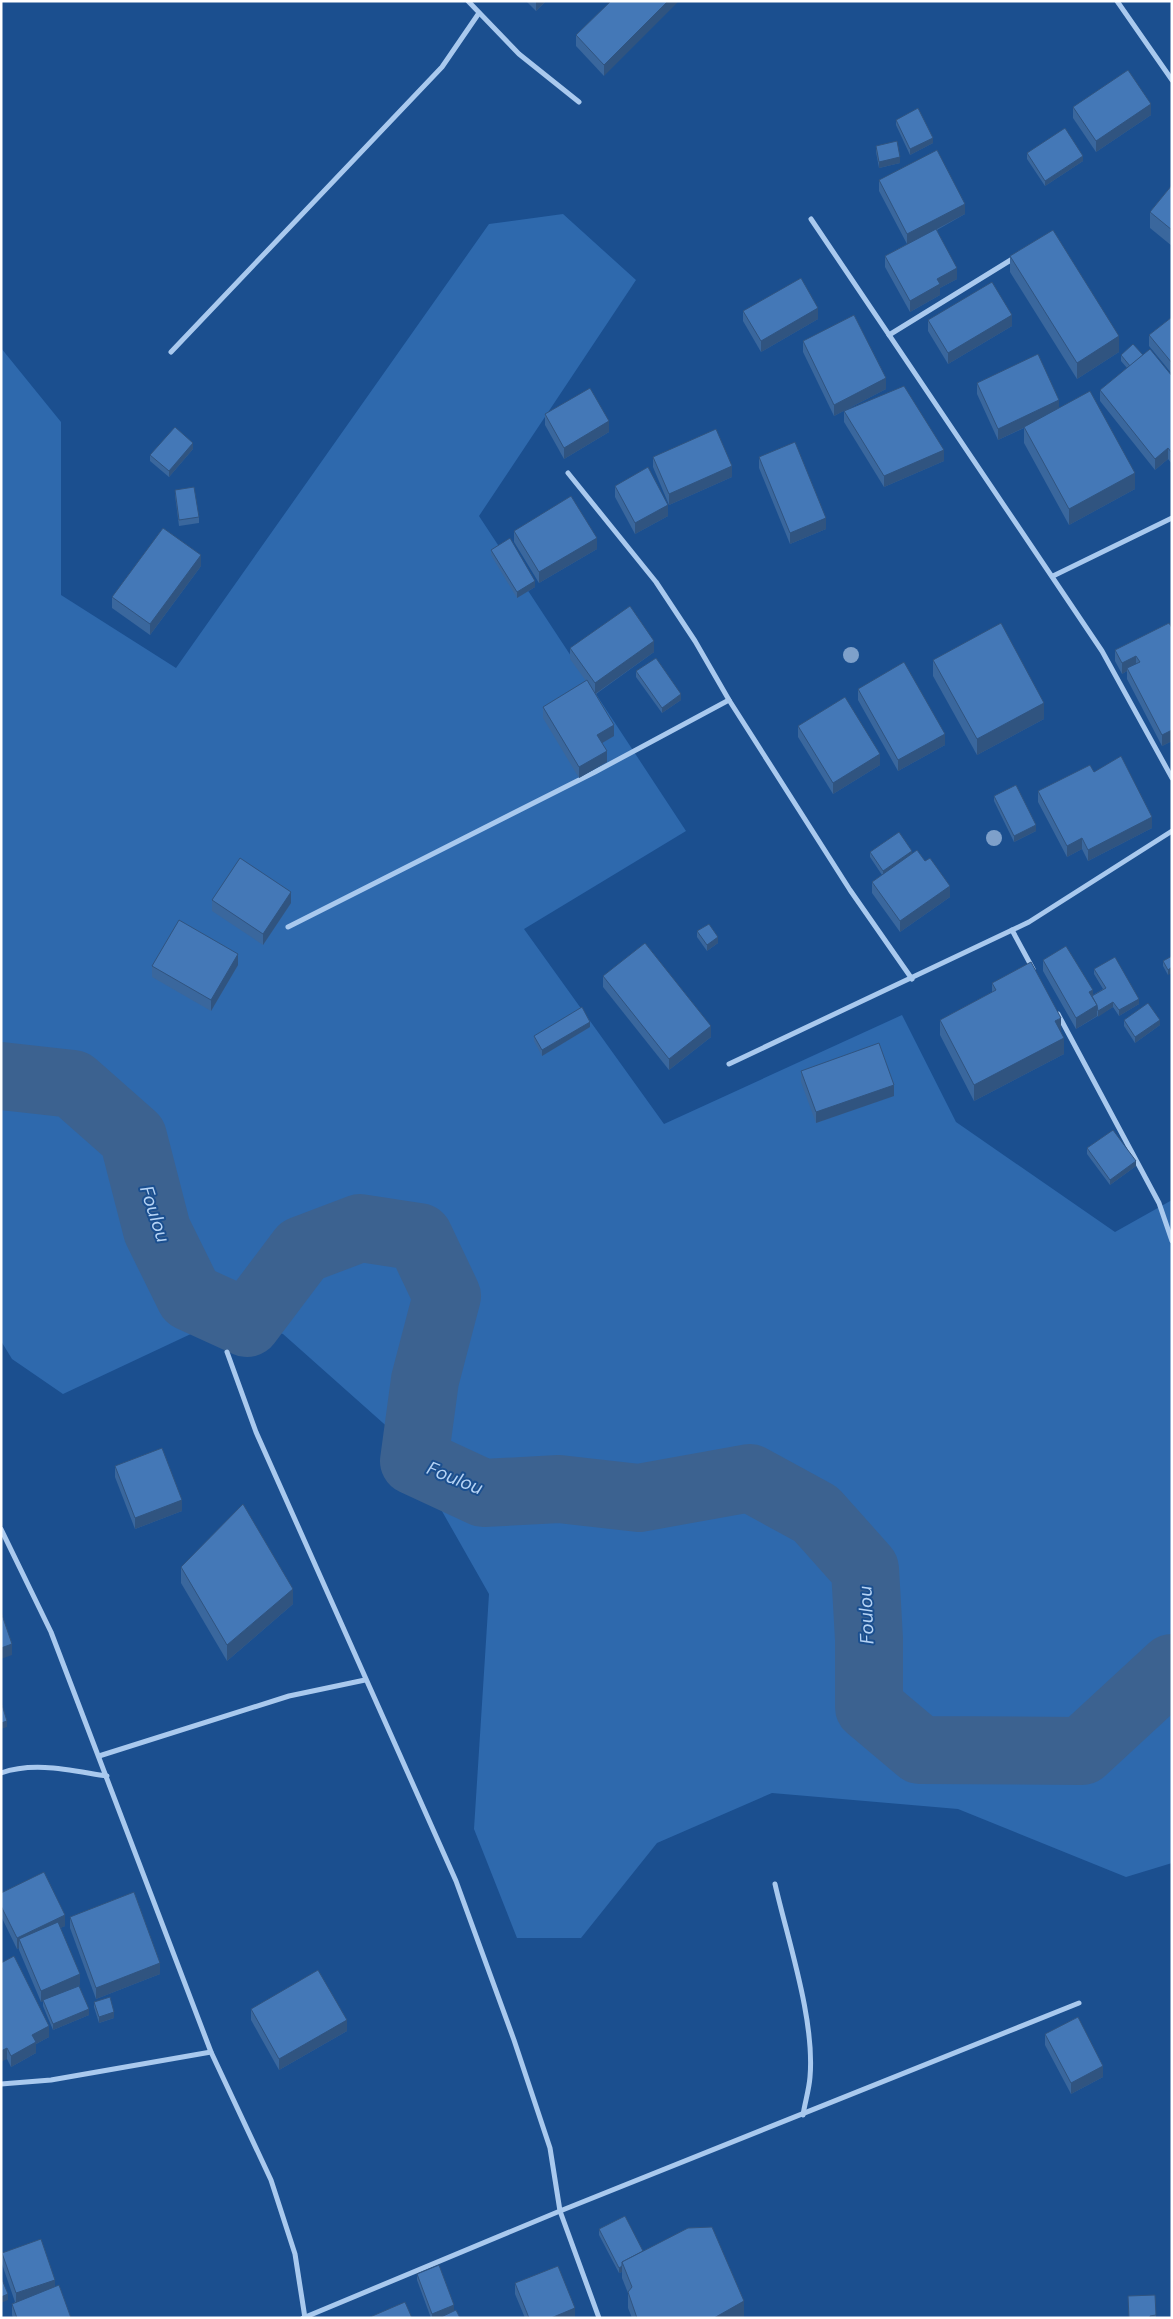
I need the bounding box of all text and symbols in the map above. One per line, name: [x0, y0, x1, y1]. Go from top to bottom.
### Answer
water label: Foulou: [134, 1182, 176, 1246]
water label: Foulou: [423, 1455, 487, 1501]
water label: Foulou: [852, 1585, 880, 1645]

